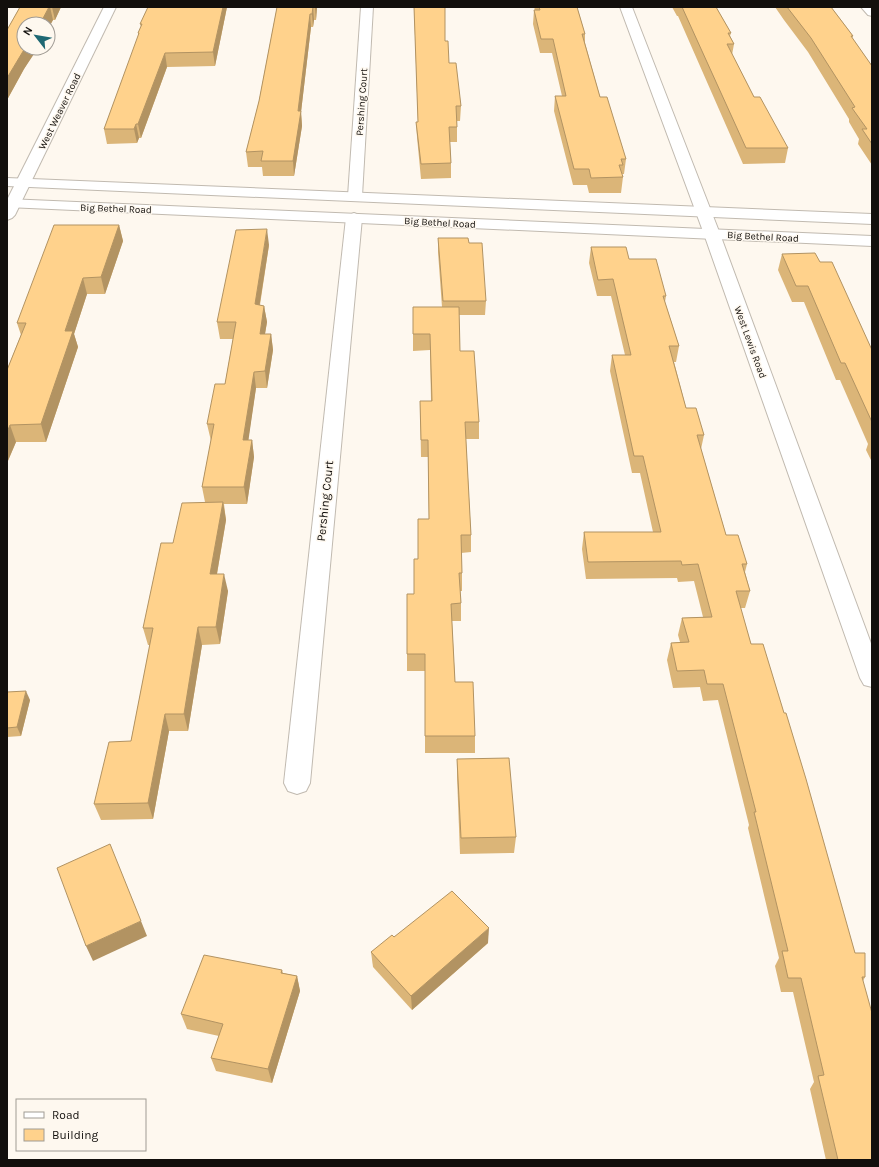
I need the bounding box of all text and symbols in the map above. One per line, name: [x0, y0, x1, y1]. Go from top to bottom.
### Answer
north arrow: [16, 16, 56, 56]
text: N: [20, 24, 35, 38]
street label: Pershing Court: [354, 68, 370, 136]
street label: West Weaver Road: [36, 71, 84, 152]
street label: Big Bethel Road: [80, 202, 152, 216]
street label: Big Bethel Road: [404, 215, 476, 231]
street label: Big Bethel Road: [727, 229, 799, 245]
street label: West Lewis Road: [731, 305, 769, 380]
street label: Pershing Court: [314, 459, 336, 542]
legend: [16, 1099, 146, 1151]
text: Road: [52, 1108, 80, 1122]
text: Building: [52, 1128, 99, 1142]

